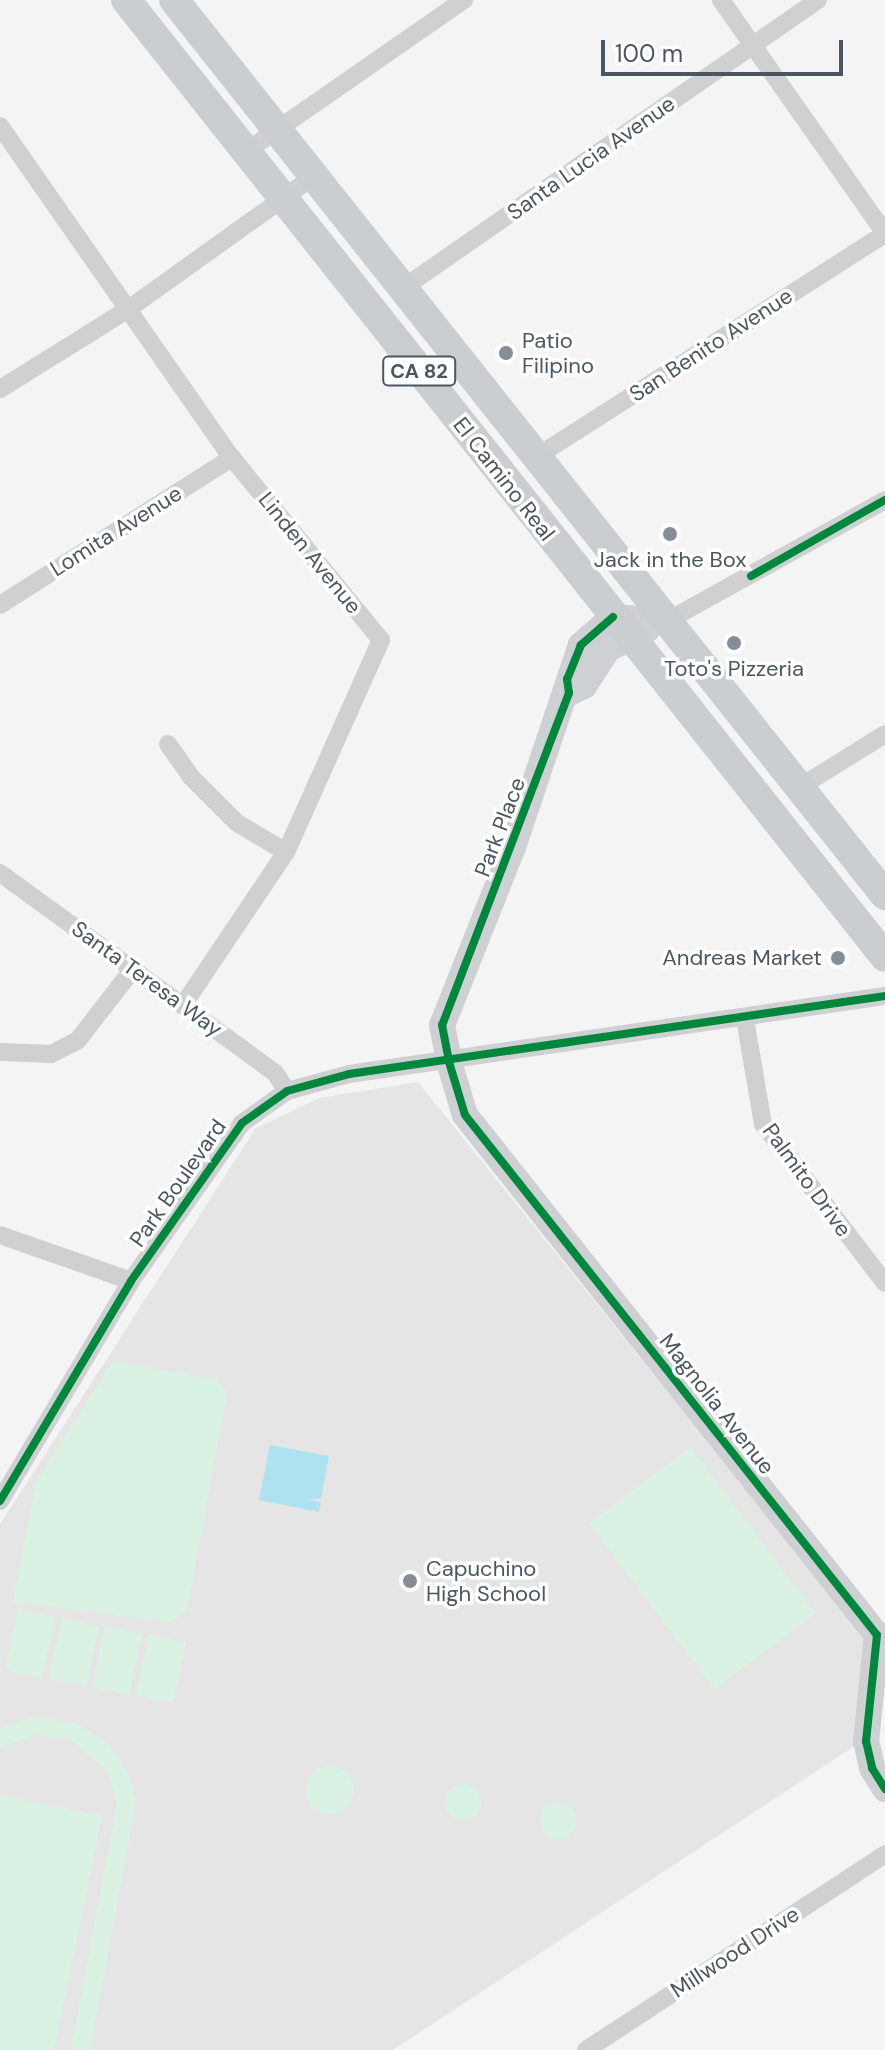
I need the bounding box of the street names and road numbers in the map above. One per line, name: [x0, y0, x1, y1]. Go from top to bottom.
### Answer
street label: Santa Lucia Avenue: [502, 90, 680, 226]
street label: San Benito Avenue: [625, 283, 797, 407]
road number: CA 82: [381, 355, 457, 387]
street label: El Camino Real: [448, 412, 560, 546]
street label: Lomita Avenue: [45, 480, 187, 582]
street label: Linden Avenue: [253, 487, 367, 619]
street label: Park Place: [469, 774, 531, 880]
street label: Santa Teresa Way: [66, 915, 228, 1043]
street label: Park Boulevard: [124, 1114, 232, 1252]
street label: Palmito Drive: [757, 1118, 857, 1242]
street label: Magnolia Avenue: [654, 1328, 780, 1480]
street label: Millwood Drive: [666, 1901, 804, 2003]

